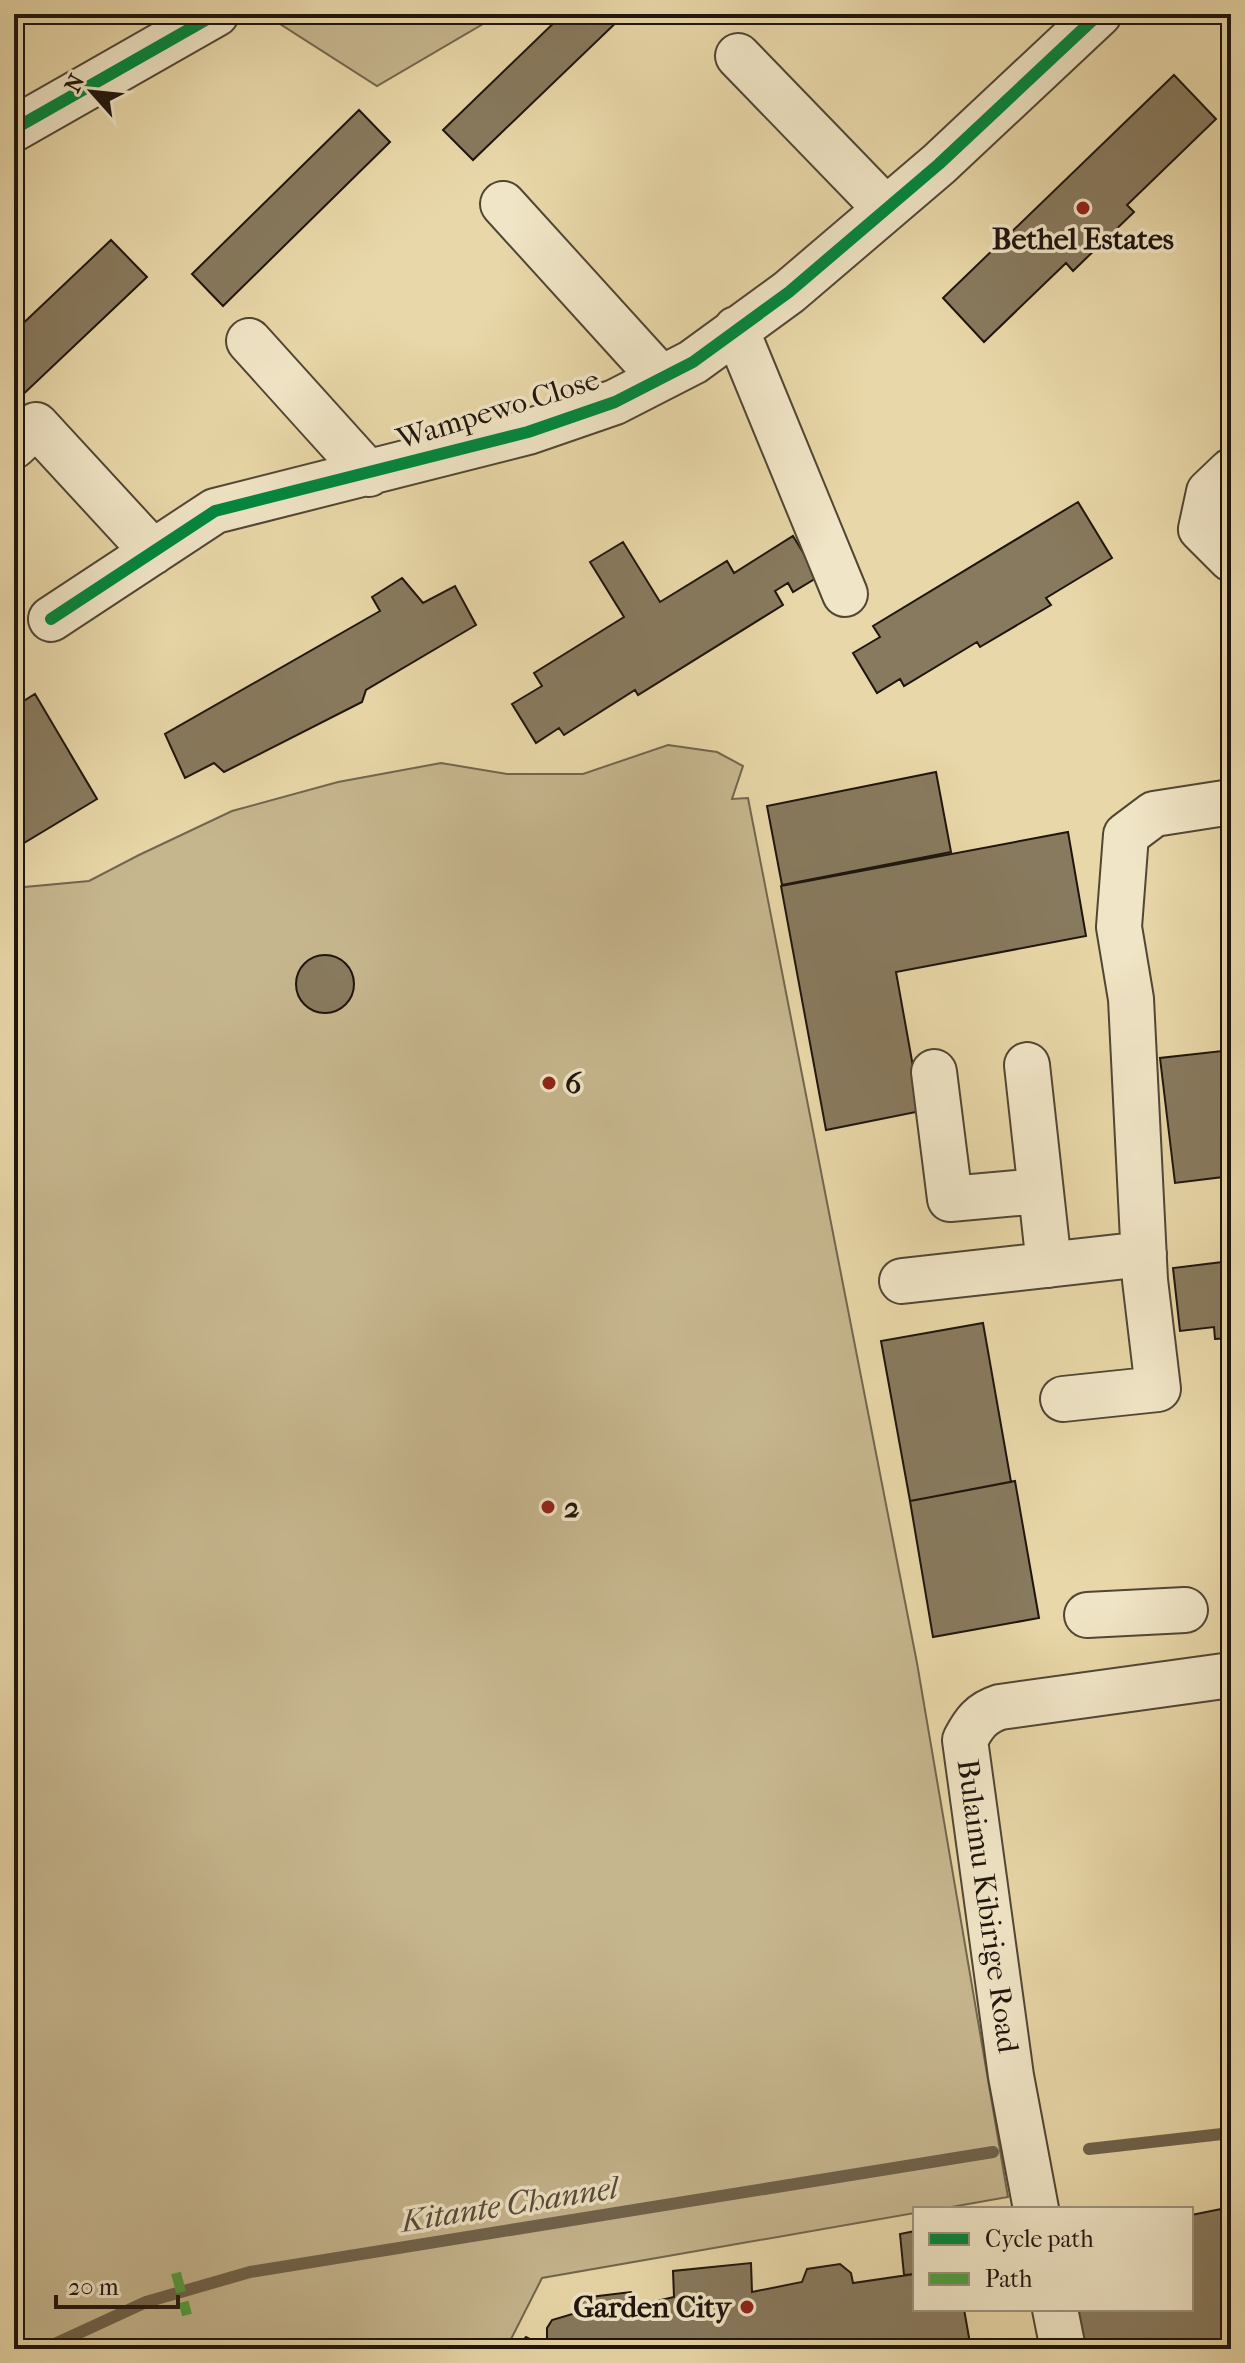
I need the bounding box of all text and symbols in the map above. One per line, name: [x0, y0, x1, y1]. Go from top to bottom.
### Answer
north arrow: [52, 52, 132, 132]
text: N: [60, 70, 91, 97]
marker: Bethel Estates: [1074, 199, 1092, 217]
place label: Bethel Estates: [992, 222, 1174, 257]
street label: Wampewo Close: [392, 362, 604, 457]
place label: 6: [565, 1066, 582, 1101]
marker: 6: [540, 1074, 558, 1092]
place label: 2: [564, 1490, 579, 1525]
marker: 2: [539, 1498, 557, 1516]
street label: Bulaimu Kibirige Road: [950, 1757, 1026, 2056]
water label: Kitante Channel: [396, 2169, 623, 2240]
legend: [913, 2207, 1193, 2311]
text: Cycle path: [985, 2225, 1094, 2253]
scale bar: [56, 2259, 178, 2309]
text: Path: [985, 2265, 1033, 2293]
text: 20 m: [68, 2273, 119, 2301]
place label: Garden City: [573, 2290, 733, 2325]
marker: Garden City: [738, 2298, 756, 2316]

